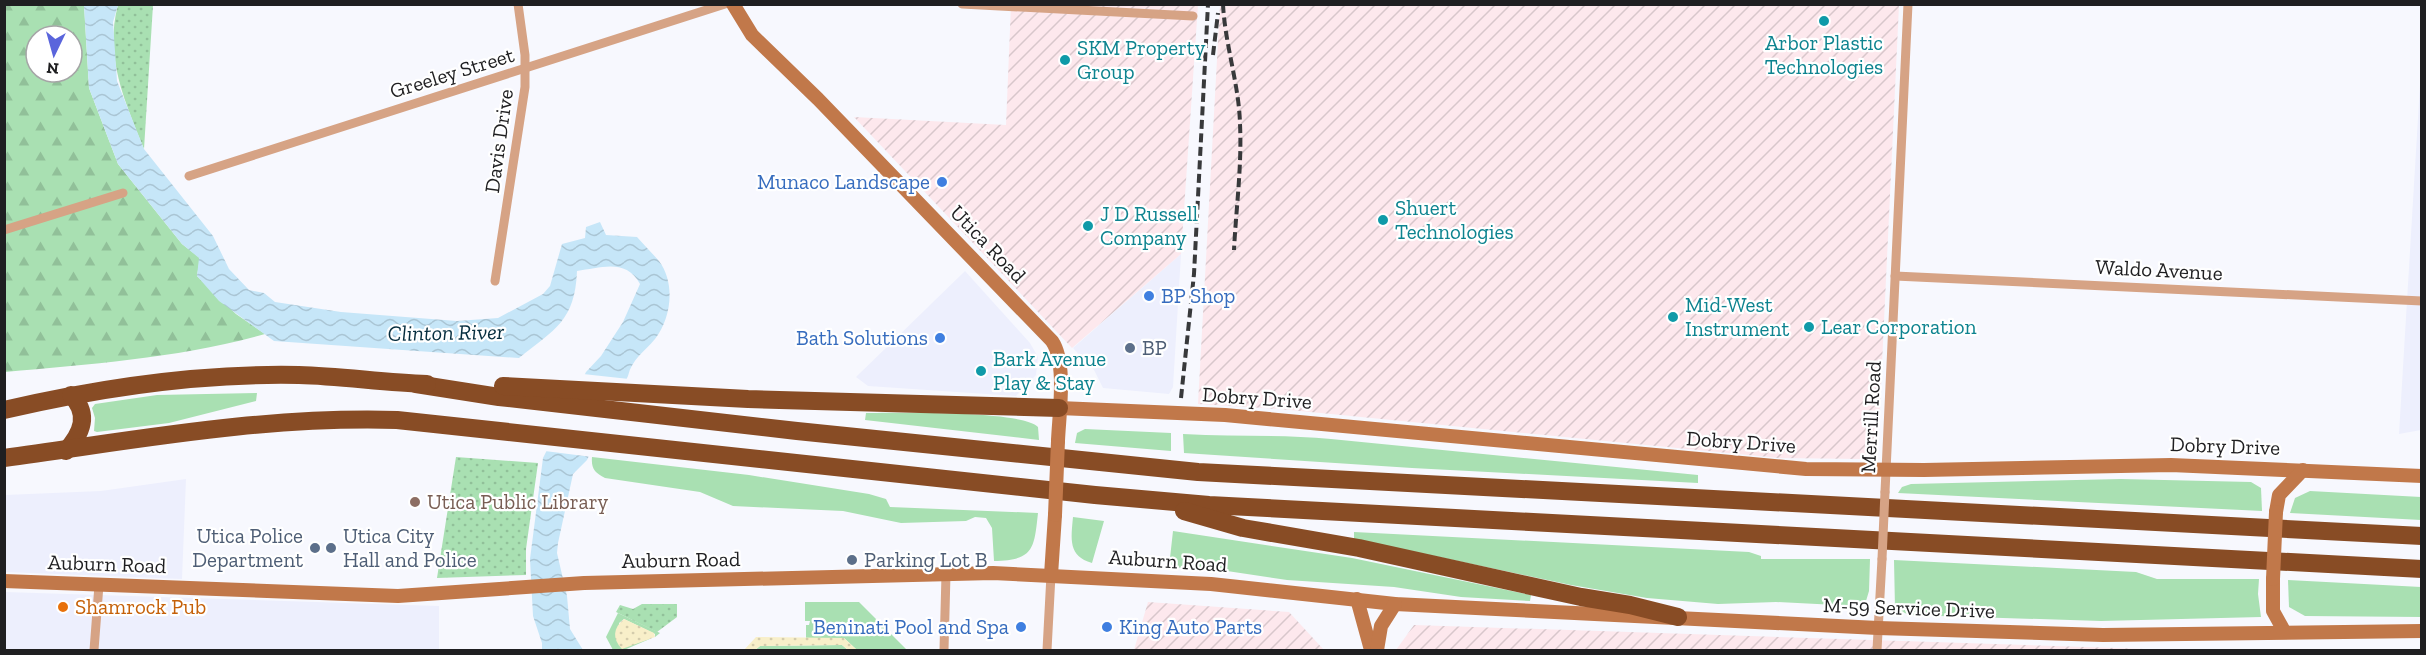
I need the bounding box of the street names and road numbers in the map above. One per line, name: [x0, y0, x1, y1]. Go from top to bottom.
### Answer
street label: Greeley Street: [387, 42, 517, 103]
street label: Davis Drive: [479, 87, 518, 194]
street label: Utica Road: [945, 200, 1032, 288]
street label: Waldo Avenue: [2095, 254, 2223, 285]
street label: Merrill Road: [1855, 360, 1886, 474]
street label: Dobry Drive: [1201, 381, 1313, 414]
street label: Dobry Drive: [1685, 425, 1797, 458]
street label: Dobry Drive: [2170, 431, 2281, 460]
street label: Auburn Road: [1108, 544, 1229, 577]
street label: Auburn Road: [621, 546, 741, 573]
street label: Auburn Road: [47, 549, 167, 578]
street label: M-59 Service Drive: [1823, 592, 1996, 623]

